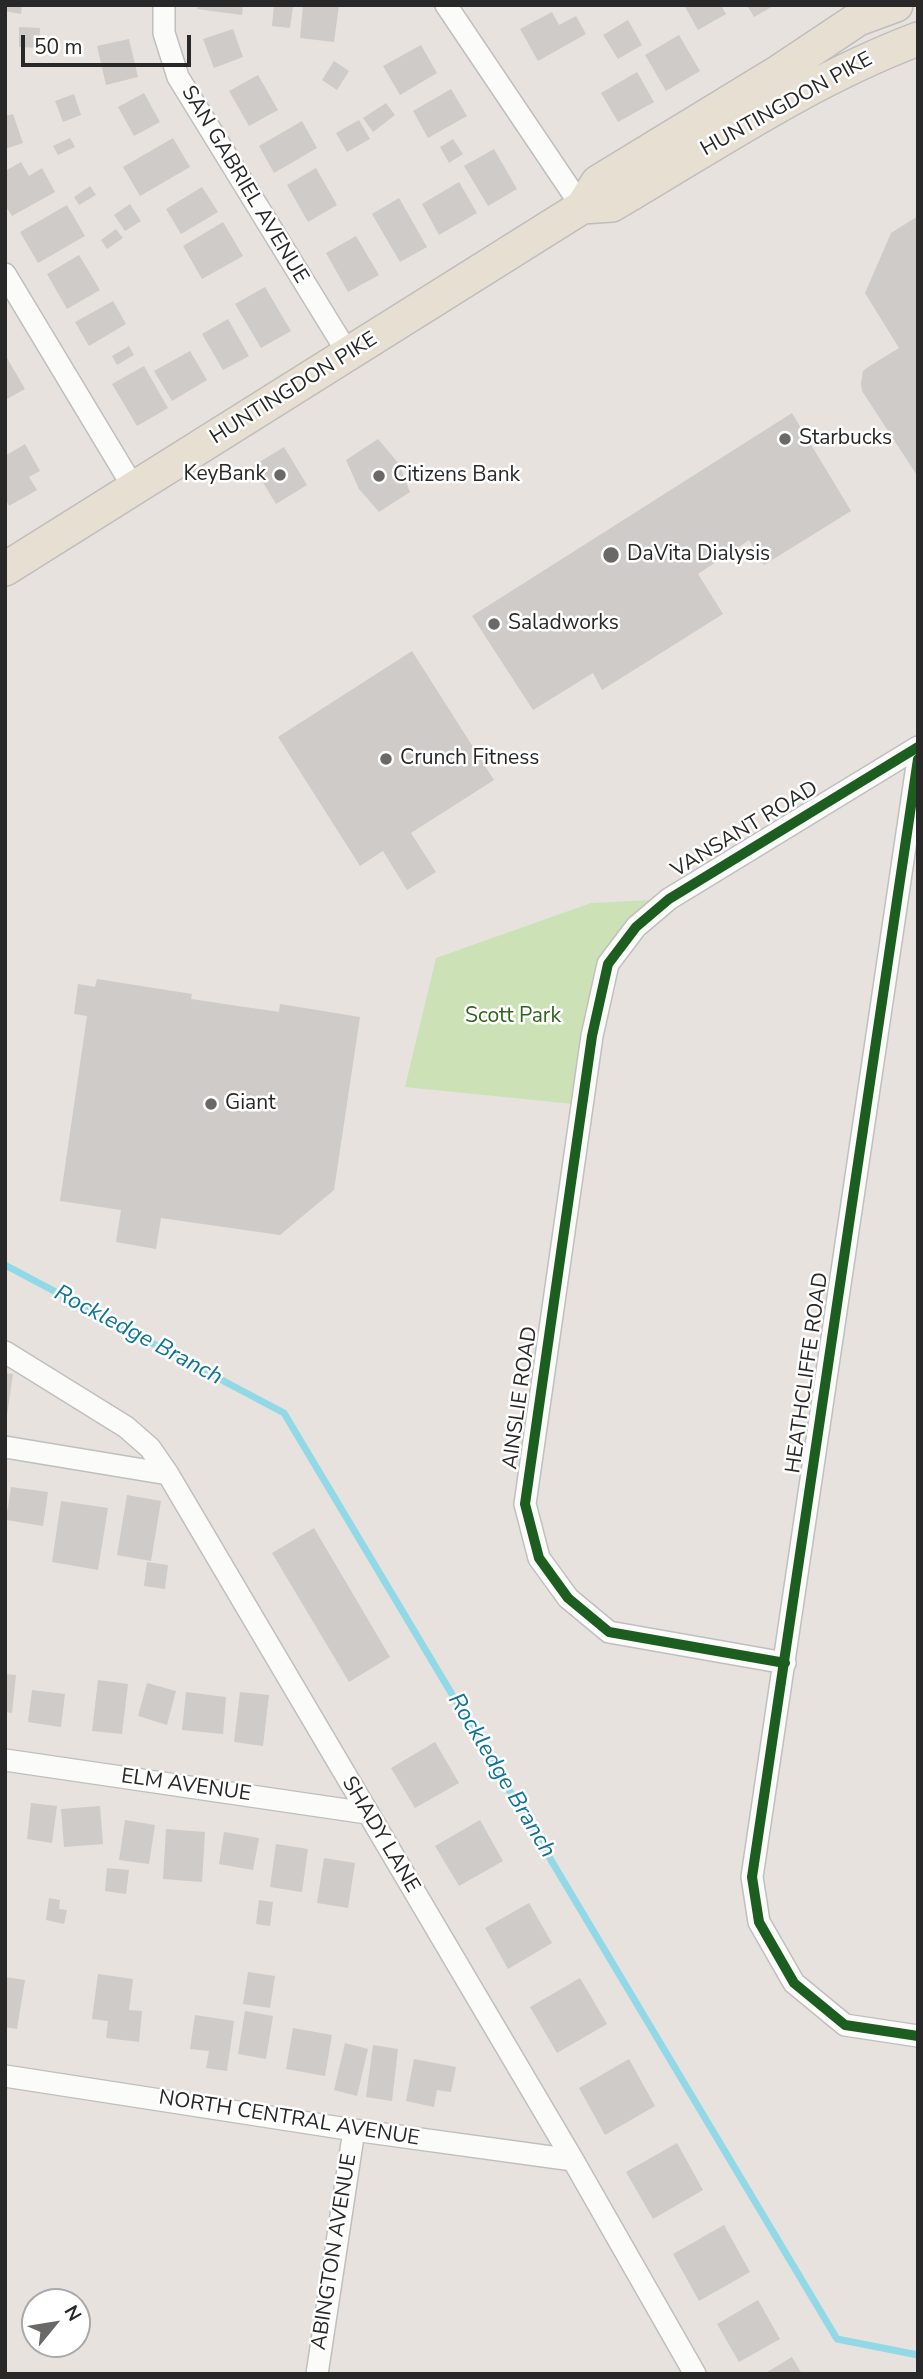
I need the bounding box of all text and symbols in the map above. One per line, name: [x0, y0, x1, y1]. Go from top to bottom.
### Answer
scale bar: [24, 21, 194, 65]
text: 50 m: [34, 33, 83, 61]
street label: HUNTINGDON PIKE: [697, 47, 877, 163]
street label: SAN GABRIEL AVENUE: [175, 82, 313, 288]
street label: HUNTINGDON PIKE: [206, 327, 382, 451]
place label: Starbucks: [799, 426, 892, 452]
marker: Starbucks: [777, 431, 793, 447]
place label: KeyBank: [184, 462, 266, 488]
place label: Citizens Bank: [393, 463, 520, 489]
marker: KeyBank: [272, 467, 288, 483]
marker: Citizens Bank: [371, 468, 387, 484]
place label: DaVita Dialysis: [627, 542, 770, 568]
marker: DaVita Dialysis: [601, 545, 621, 565]
place label: Saladworks: [508, 611, 619, 637]
marker: Saladworks: [486, 616, 502, 632]
place label: Crunch Fitness: [400, 746, 539, 772]
marker: Crunch Fitness: [378, 751, 394, 767]
street label: VANSANT ROAD: [667, 776, 823, 884]
park label: Scott Park: [465, 1004, 561, 1030]
place label: Giant: [225, 1091, 276, 1117]
marker: Giant: [203, 1096, 219, 1112]
street label: HEATHCLIFFE ROAD: [781, 1271, 835, 1475]
water label: Rockledge Branch: [49, 1280, 227, 1392]
street label: AINSLIE ROAD: [498, 1325, 544, 1471]
water label: Rockledge Branch: [441, 1689, 561, 1863]
street label: ELM AVENUE: [119, 1764, 253, 1808]
street label: SHADY LANE: [336, 1772, 424, 1898]
street label: NORTH CENTRAL AVENUE: [157, 2086, 421, 2152]
street label: ABINGTON AVENUE: [307, 2152, 363, 2352]
north arrow: [21, 2288, 91, 2358]
text: N: [58, 2301, 87, 2326]

